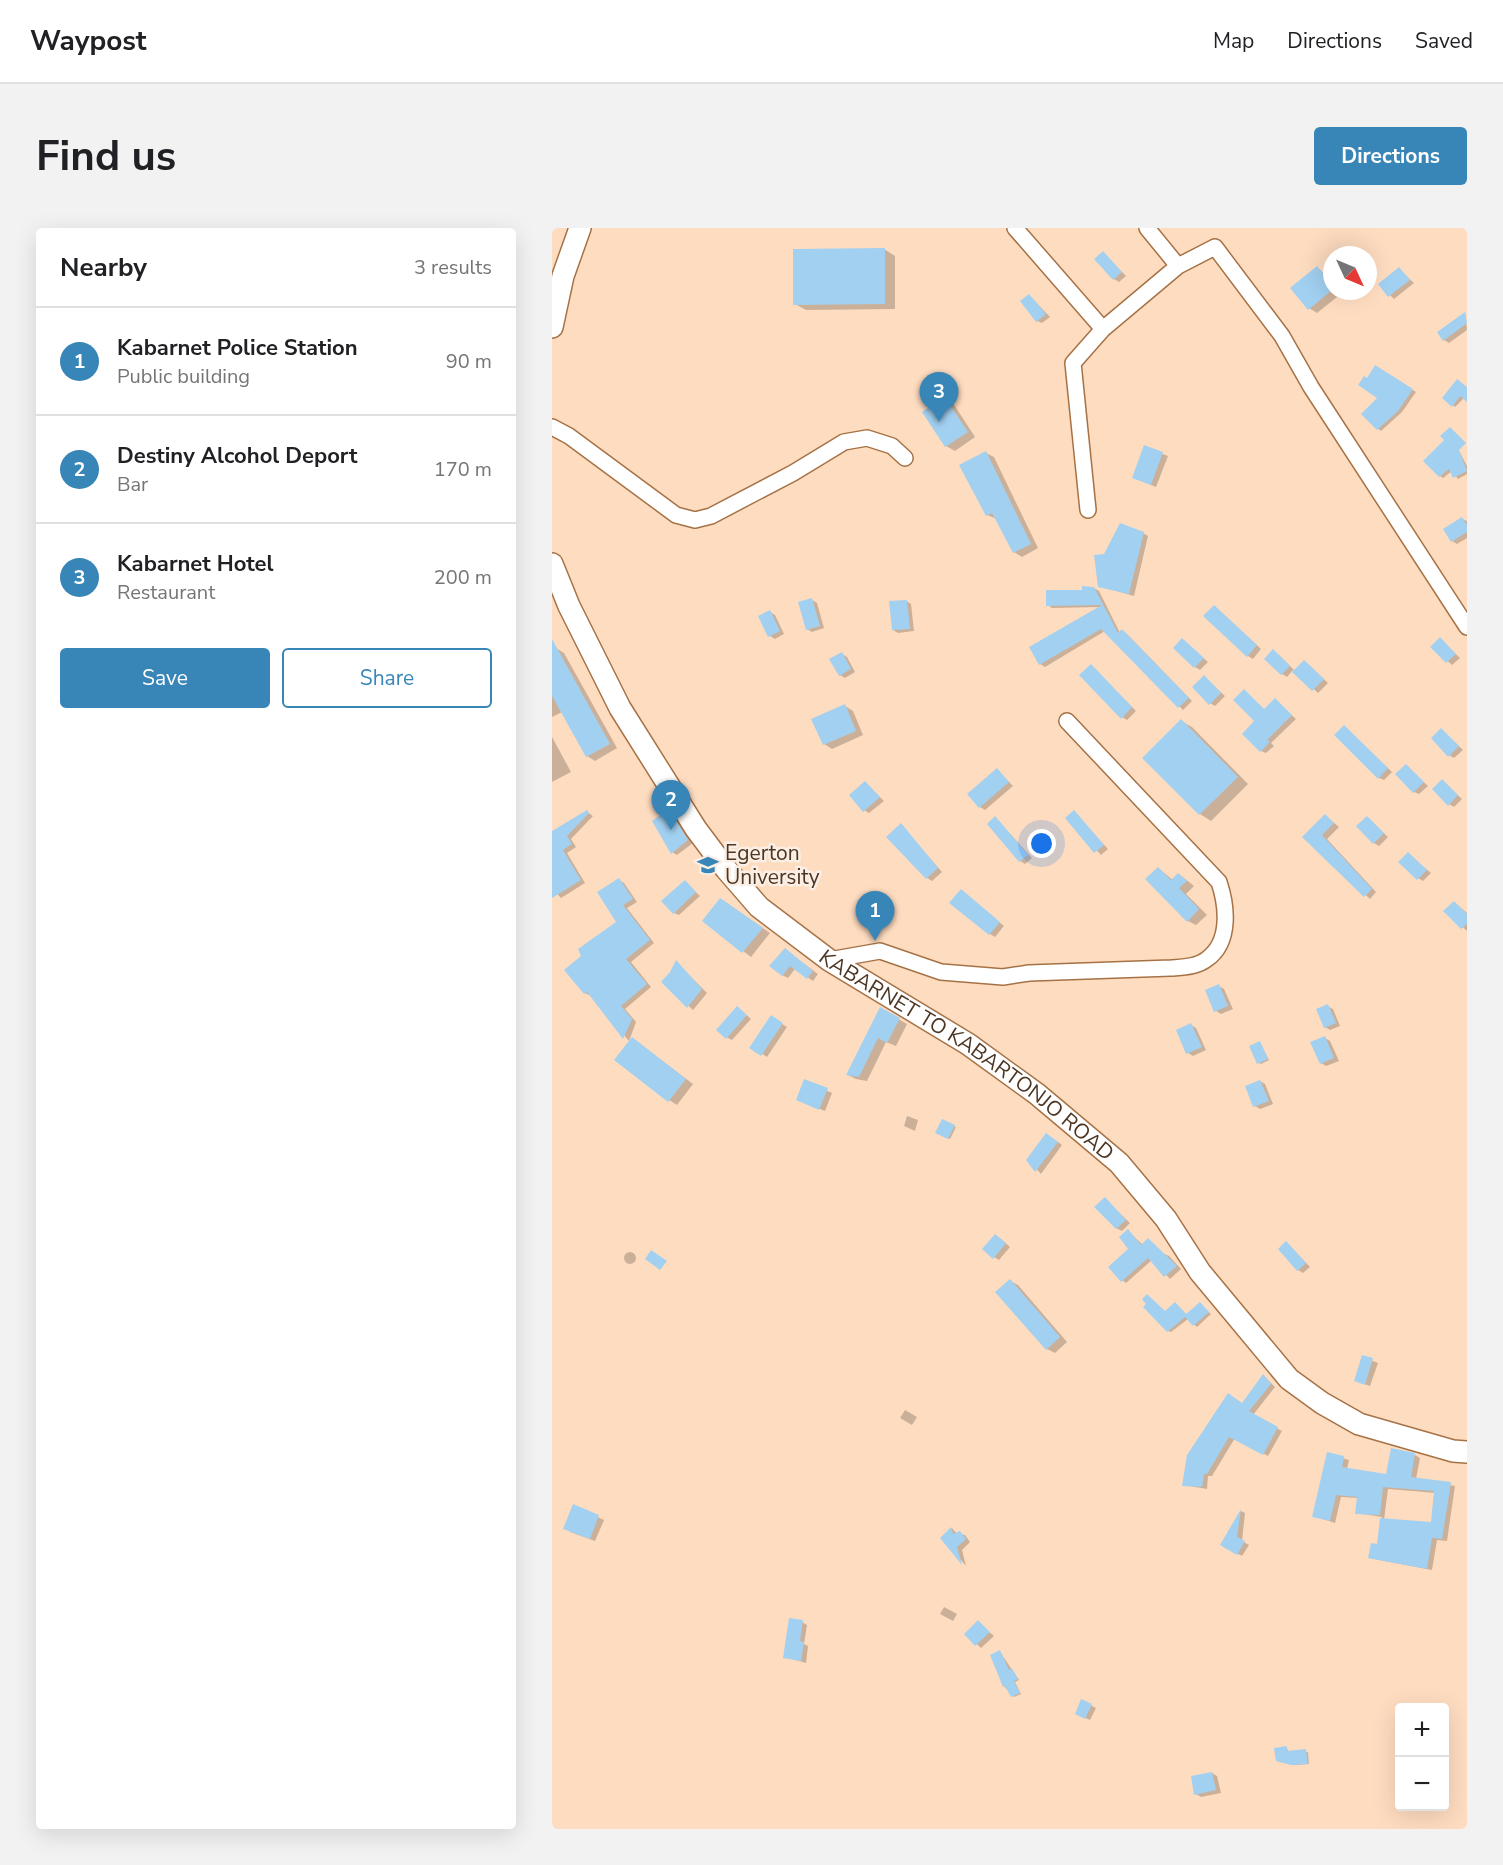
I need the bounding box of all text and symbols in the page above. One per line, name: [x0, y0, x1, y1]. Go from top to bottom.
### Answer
text: Waypost: [30, 22, 147, 60]
text: Map: [1213, 27, 1254, 55]
text: Directions: [1287, 27, 1382, 55]
text: Saved: [1415, 27, 1473, 55]
button: Directions: [1314, 127, 1467, 185]
text: Find us: [36, 128, 176, 185]
north arrow: [1323, 246, 1377, 300]
text: Nearby: [60, 250, 147, 285]
text: 3 results: [414, 254, 492, 281]
text: Kabarnet Police Station: [117, 333, 358, 363]
text: 1: [74, 348, 86, 375]
text: 90 m: [446, 348, 492, 375]
text: Public building: [117, 363, 250, 390]
pin: 3: [920, 372, 958, 422]
text: Destiny Alcohol Deport: [117, 441, 358, 471]
text: 2: [74, 456, 86, 483]
text: 170 m: [434, 456, 492, 483]
text: Bar: [117, 471, 148, 498]
text: Kabarnet Hotel: [117, 549, 274, 579]
text: 3: [74, 564, 86, 591]
text: 200 m: [434, 564, 492, 591]
text: Restaurant: [117, 579, 215, 606]
button: Save: [60, 648, 270, 708]
button: Share: [282, 648, 492, 708]
pin: 2: [652, 780, 690, 830]
your location: [1027, 829, 1056, 858]
place label: Egerton University: [725, 839, 820, 891]
school or university icon: Egerton University: [696, 853, 720, 877]
pin: 1: [856, 892, 894, 941]
street label: KABARNET TO KABARTONJO ROAD: [813, 943, 1120, 1167]
map controls: [1395, 1703, 1449, 1811]
button: +: [1395, 1703, 1449, 1757]
button: −: [1395, 1757, 1449, 1811]

